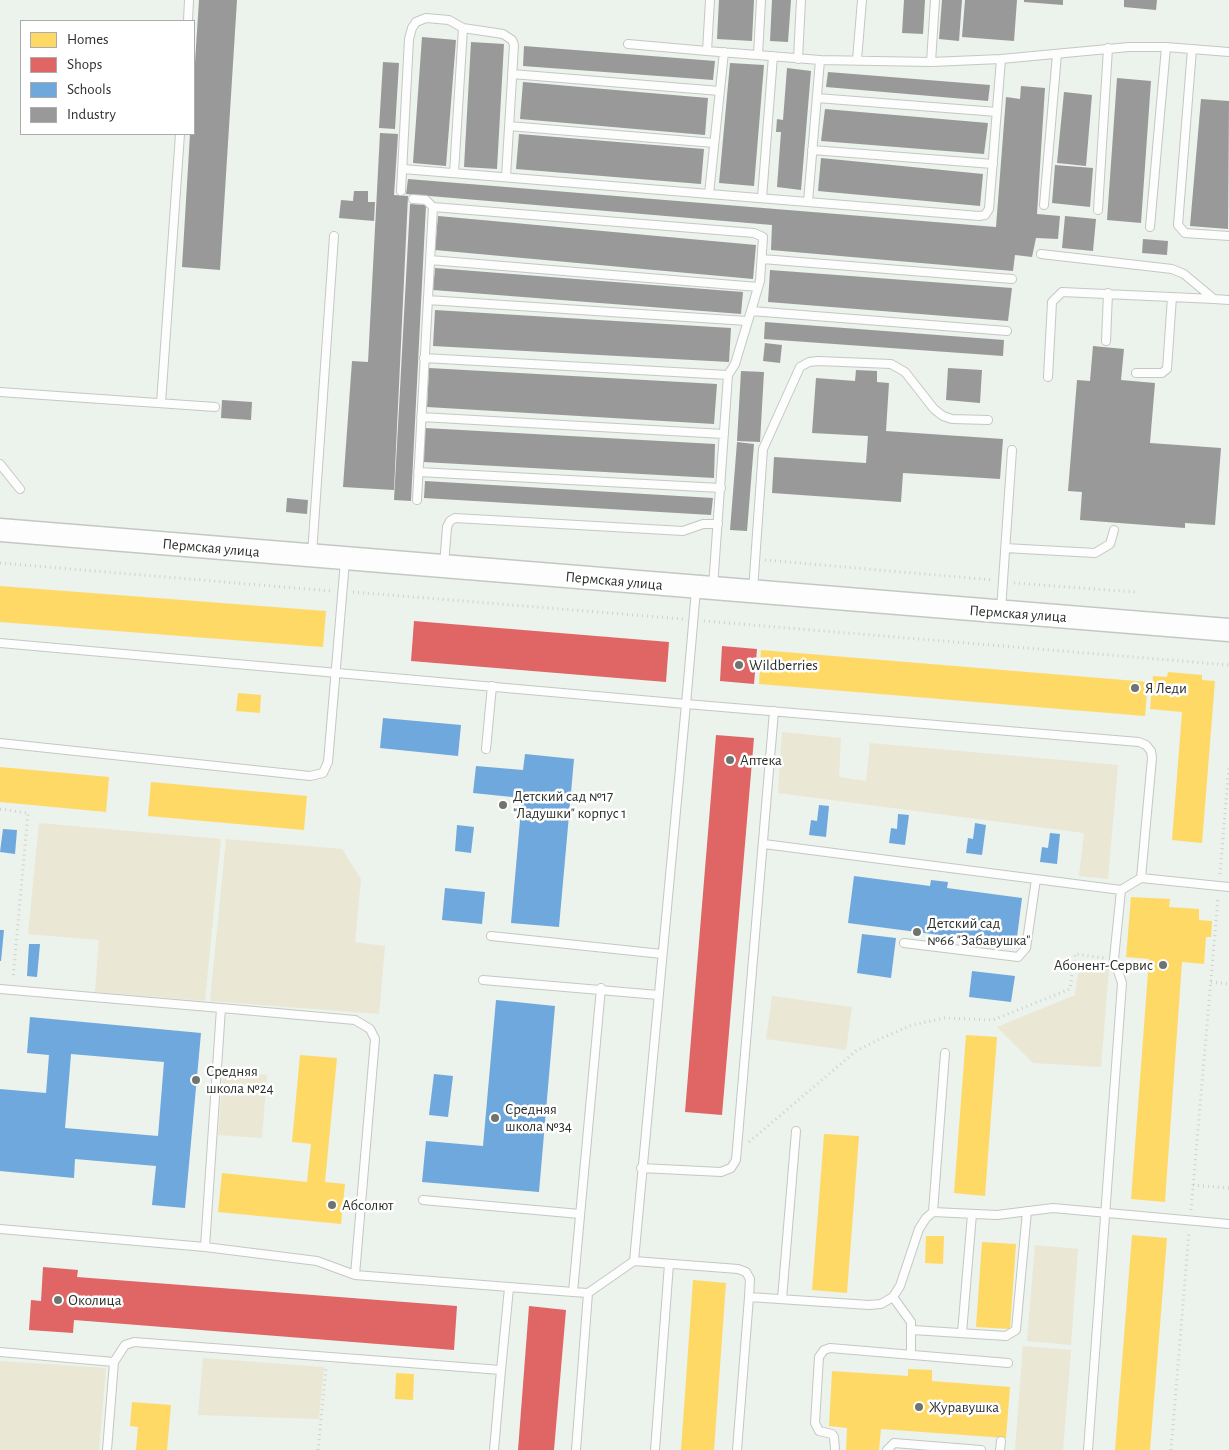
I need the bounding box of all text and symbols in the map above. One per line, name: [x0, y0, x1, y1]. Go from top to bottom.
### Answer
legend: [20, 20, 195, 135]
text: Homes: [67, 32, 109, 47]
text: Shops: [67, 57, 102, 72]
text: Schools: [67, 82, 111, 97]
text: Industry: [67, 107, 116, 122]
street label: Пермская улица: [162, 535, 260, 561]
street label: Пермская улица: [565, 568, 663, 594]
street label: Пермская улица: [969, 602, 1067, 626]
place label: Wildberries: [749, 656, 818, 674]
marker: Wildberries: [733, 659, 745, 671]
place label: Я Леди: [1145, 679, 1187, 697]
marker: Я Леди: [1129, 682, 1141, 694]
place label: Аптека: [740, 751, 782, 769]
marker: Аптека: [724, 754, 736, 766]
place label: Детский сад №17 "Ладушки" корпус 1: [513, 787, 626, 822]
marker: Детский сад №17 "Ладушки" корпус 1: [497, 799, 509, 811]
place label: Детский сад №66 "Забавушка": [927, 914, 1031, 949]
marker: Детский сад №66 "Забавушка": [911, 926, 923, 938]
place label: Абонент-Сервис: [1054, 956, 1153, 974]
marker: Абонент-Сервис: [1157, 959, 1169, 971]
place label: Средняя школа №24: [206, 1062, 274, 1097]
marker: Средняя школа №24: [190, 1074, 202, 1086]
place label: Средняя школа №34: [505, 1100, 572, 1135]
marker: Средняя школа №34: [489, 1112, 501, 1124]
place label: Абсолют: [342, 1196, 393, 1214]
marker: Абсолют: [326, 1199, 338, 1211]
place label: Околица: [68, 1291, 121, 1309]
marker: Околица: [52, 1294, 64, 1306]
place label: Журавушка: [929, 1398, 999, 1416]
marker: Журавушка: [913, 1401, 925, 1413]

